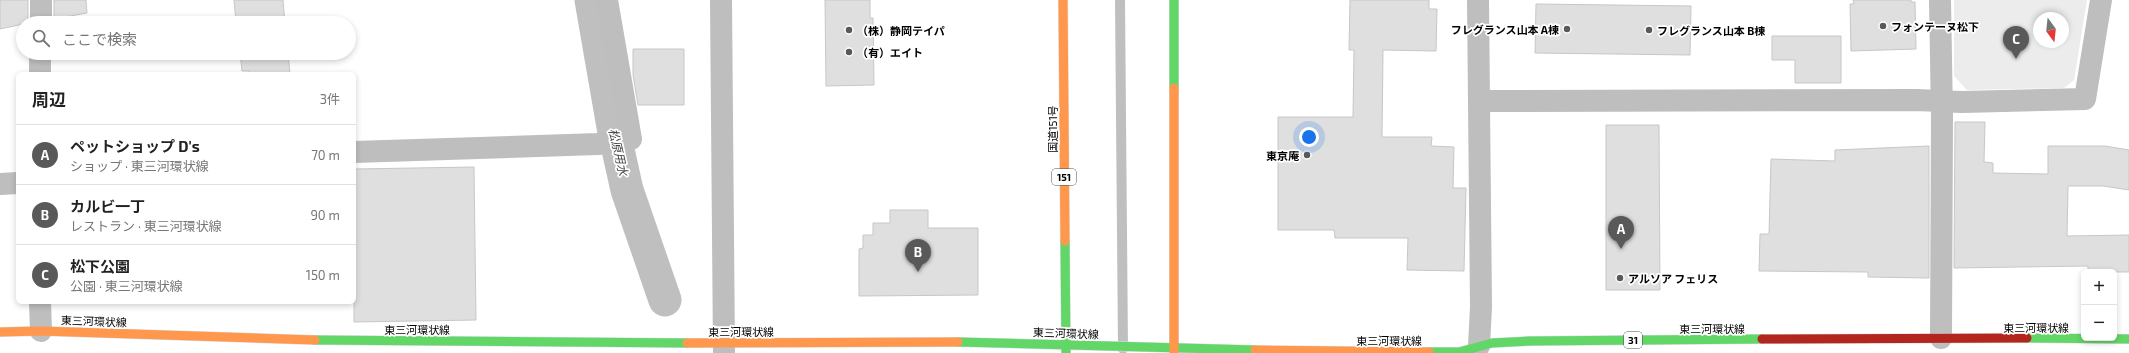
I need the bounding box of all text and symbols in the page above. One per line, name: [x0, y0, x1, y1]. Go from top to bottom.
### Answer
north arrow: [2033, 12, 2069, 48]
search box: [16, 16, 356, 60]
place label: フォンテーヌ松下: [1891, 20, 1979, 33]
marker: フォンテーヌ松下: [1878, 21, 1888, 31]
place label: フレグランス山本 A棟: [1451, 23, 1559, 36]
place label: （株）静岡テイパ: [857, 24, 945, 37]
marker: フレグランス山本 A棟: [1562, 24, 1572, 34]
place label: フレグランス山本 B棟: [1657, 24, 1765, 37]
marker: （株）静岡テイパ: [844, 25, 854, 35]
marker: フレグランス山本 B棟: [1644, 25, 1654, 35]
pin: C: [2003, 26, 2029, 59]
icon: search: [30, 27, 52, 49]
text: ここで検索: [62, 30, 137, 48]
place label: （有）エイト: [857, 46, 923, 59]
marker: （有）エイト: [844, 47, 854, 57]
text: 周辺: [32, 89, 66, 109]
text: 3件: [320, 91, 340, 107]
street label: 国道151号: [1046, 105, 1059, 153]
water label: 松原用水: [607, 127, 632, 179]
your location: [1299, 127, 1319, 147]
text: ペットショップ D's: [70, 137, 200, 155]
text: A: [41, 147, 49, 163]
text: 70 m: [311, 147, 340, 163]
place label: 東京庵: [1266, 149, 1300, 162]
marker: 東京庵: [1302, 150, 1312, 160]
text: ショップ · 東三河環状線: [70, 158, 209, 174]
road number: 151: [1052, 169, 1076, 185]
text: カルビ一丁: [70, 197, 145, 215]
text: B: [41, 207, 49, 223]
text: 90 m: [310, 207, 340, 223]
pin: A: [1608, 216, 1634, 249]
text: レストラン · 東三河環状線: [70, 218, 222, 234]
pin: B: [905, 239, 931, 272]
text: 松下公園: [70, 257, 130, 275]
text: C: [41, 267, 49, 283]
text: 150 m: [306, 267, 340, 283]
map controls: [2081, 269, 2117, 341]
button: +: [2081, 269, 2117, 305]
place label: アルソア フェリス: [1628, 272, 1718, 285]
marker: アルソア フェリス: [1615, 273, 1625, 283]
text: 公園 · 東三河環状線: [70, 278, 183, 294]
button: −: [2081, 305, 2117, 341]
street label: 東三河環状線: [61, 313, 127, 329]
street label: 東三河環状線: [2003, 321, 2069, 334]
street label: 東三河環状線: [1679, 322, 1745, 335]
street label: 東三河環状線: [384, 323, 450, 336]
street label: 東三河環状線: [708, 325, 774, 338]
street label: 東三河環状線: [1033, 325, 1099, 341]
road number: 31: [1624, 332, 1642, 348]
street label: 東三河環状線: [1356, 334, 1422, 347]

